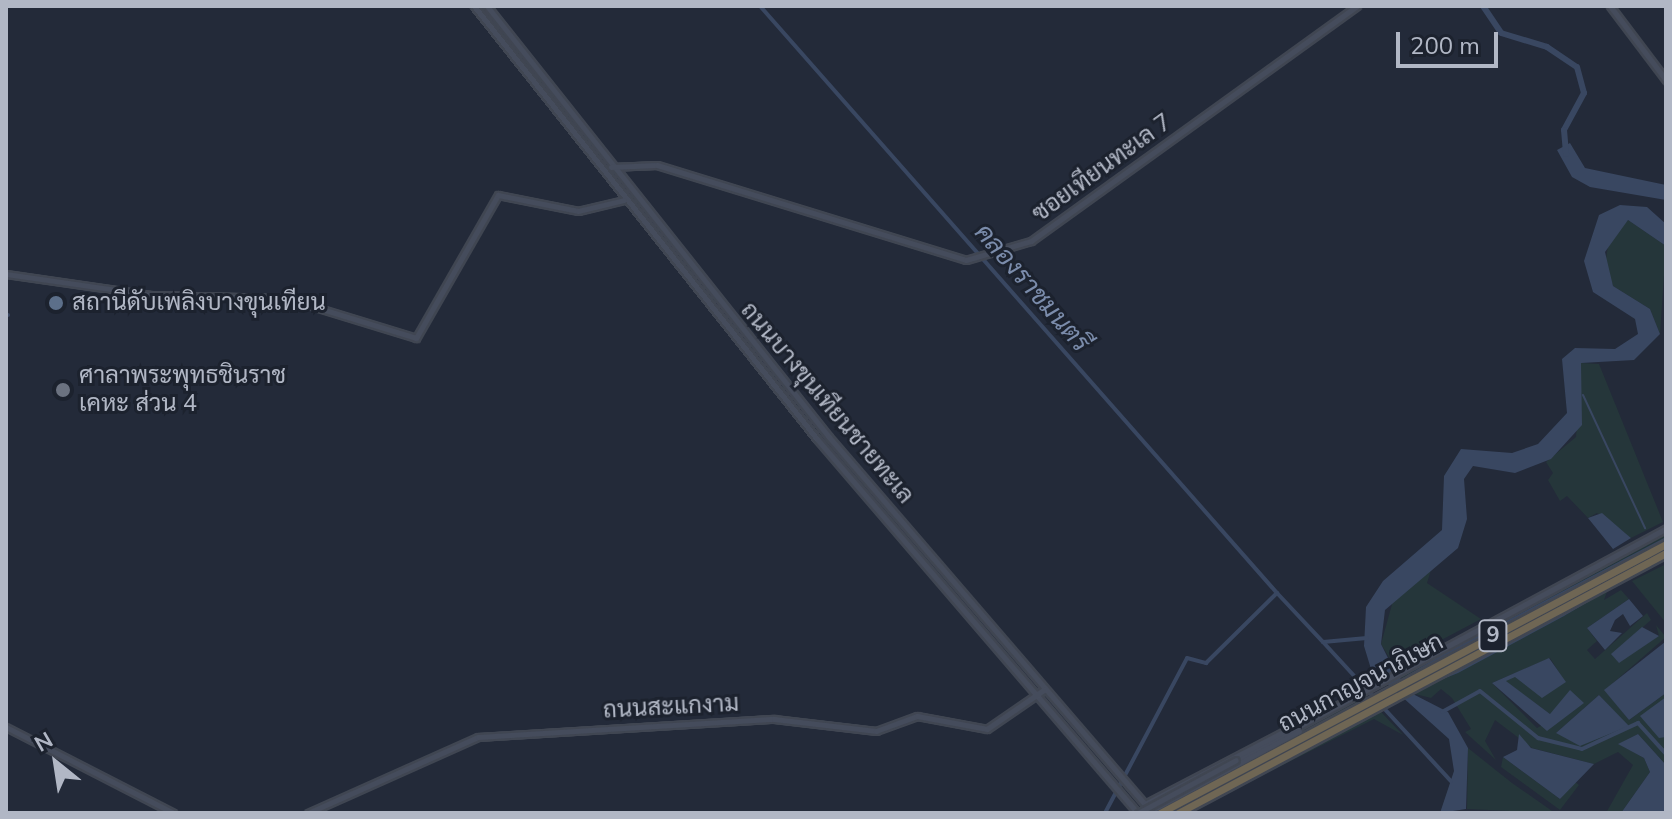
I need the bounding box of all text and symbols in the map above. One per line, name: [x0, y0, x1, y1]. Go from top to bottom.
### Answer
scale bar: [1400, 16, 1502, 66]
text: 200 m: [1410, 30, 1480, 62]
street label: ซอยเทียนทะเล 7: [1027, 108, 1177, 228]
water label: คลองราชมนตรี: [968, 218, 1096, 358]
place label: สถานีดับเพลิงบางขุนเทียน: [72, 289, 326, 317]
marker: สถานีดับเพลิงบางขุนเทียน: [47, 294, 65, 312]
street label: ถนนบางขุนเทียนชายทะเล: [734, 296, 920, 510]
place label: ศาลาพระพุทธชินราช เคหะ ส่วน 4: [79, 362, 286, 418]
marker: ศาลาพระพุทธชินราช เคหะ ส่วน 4: [54, 381, 72, 399]
road number: 9: [1477, 618, 1509, 654]
street label: ถนนกาญจนาภิเษก: [1274, 627, 1448, 739]
street label: ถนนสะแกงาม: [602, 689, 740, 725]
north arrow: [16, 723, 96, 803]
text: N: [29, 725, 59, 759]

